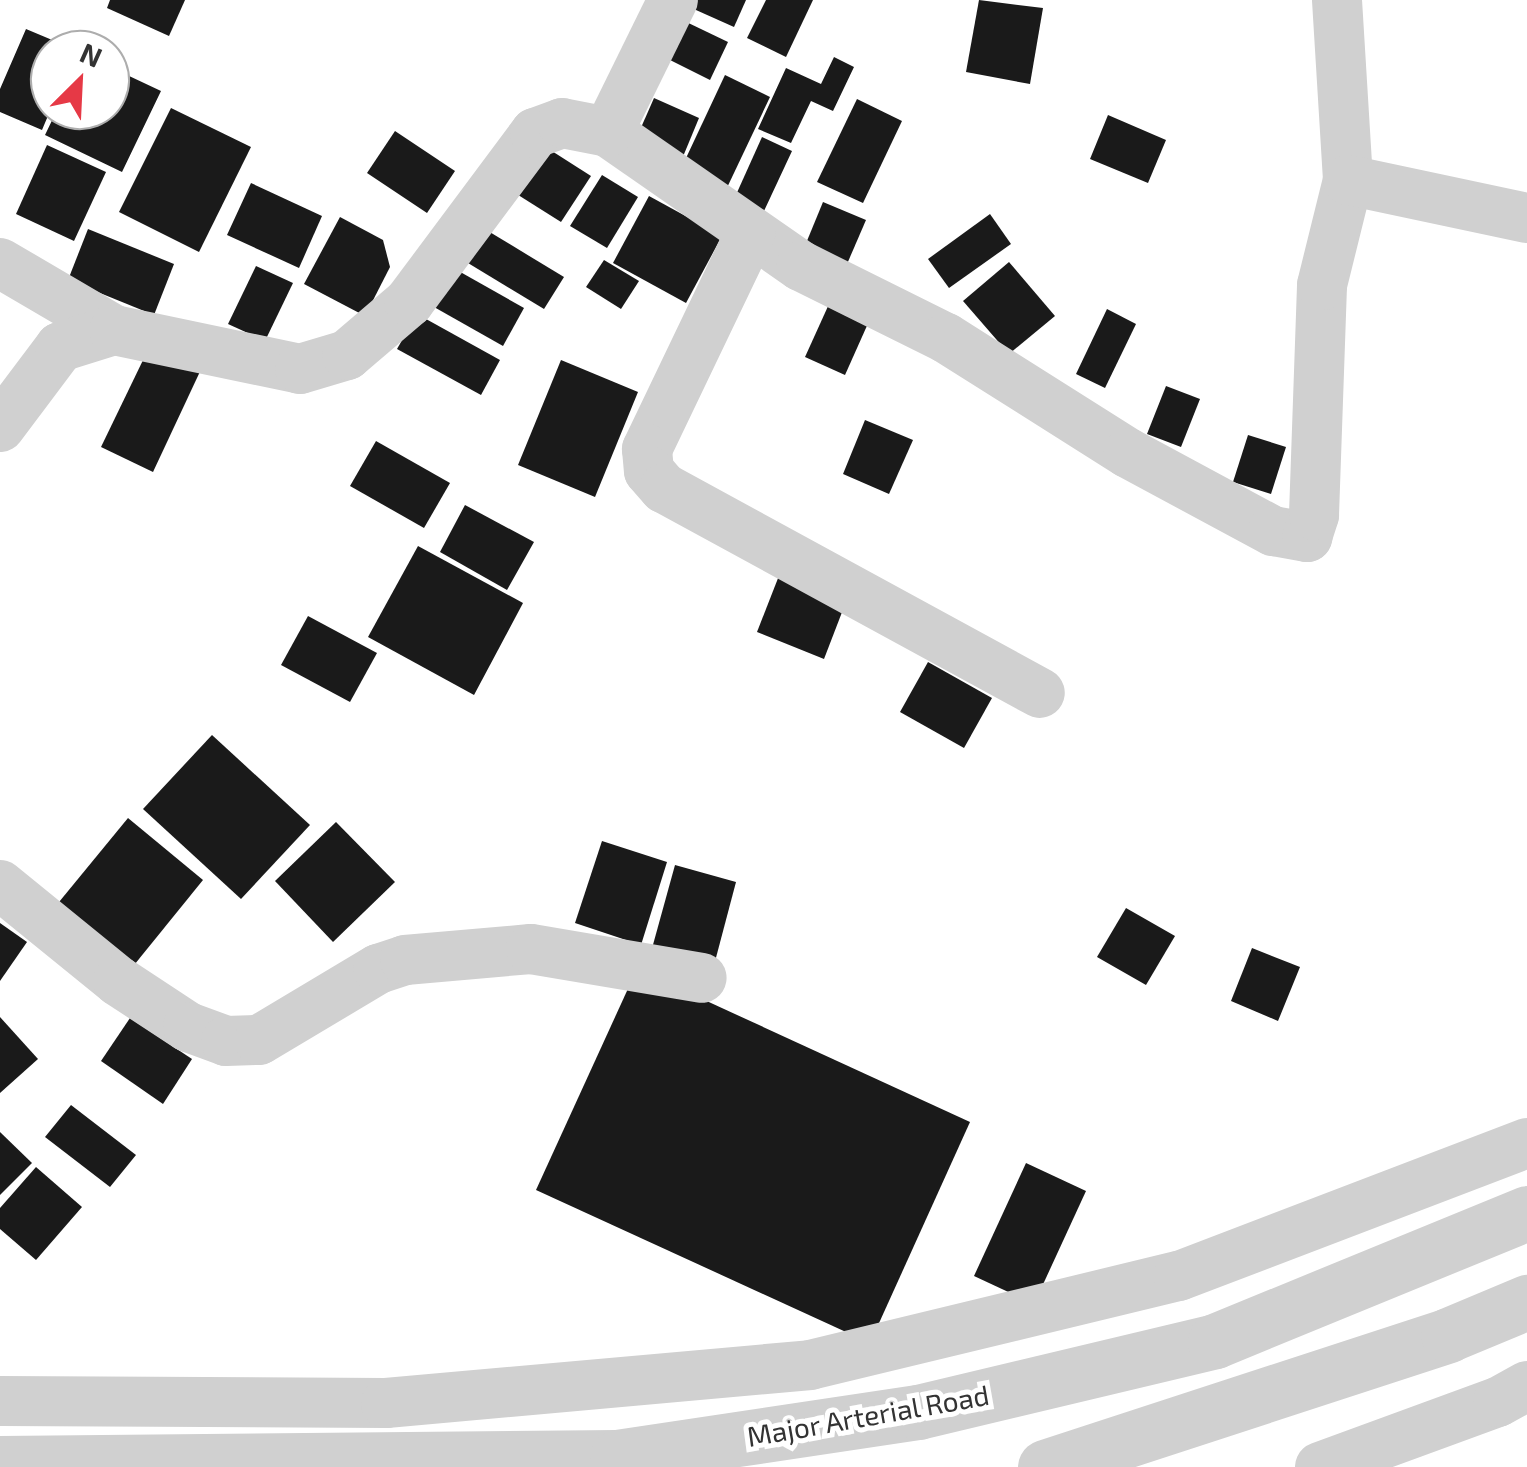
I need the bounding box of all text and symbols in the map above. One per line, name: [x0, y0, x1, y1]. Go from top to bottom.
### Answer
north arrow: [30, 30, 130, 130]
text: N: [75, 35, 108, 74]
street label: Major Arterial Road: [743, 1377, 993, 1453]

